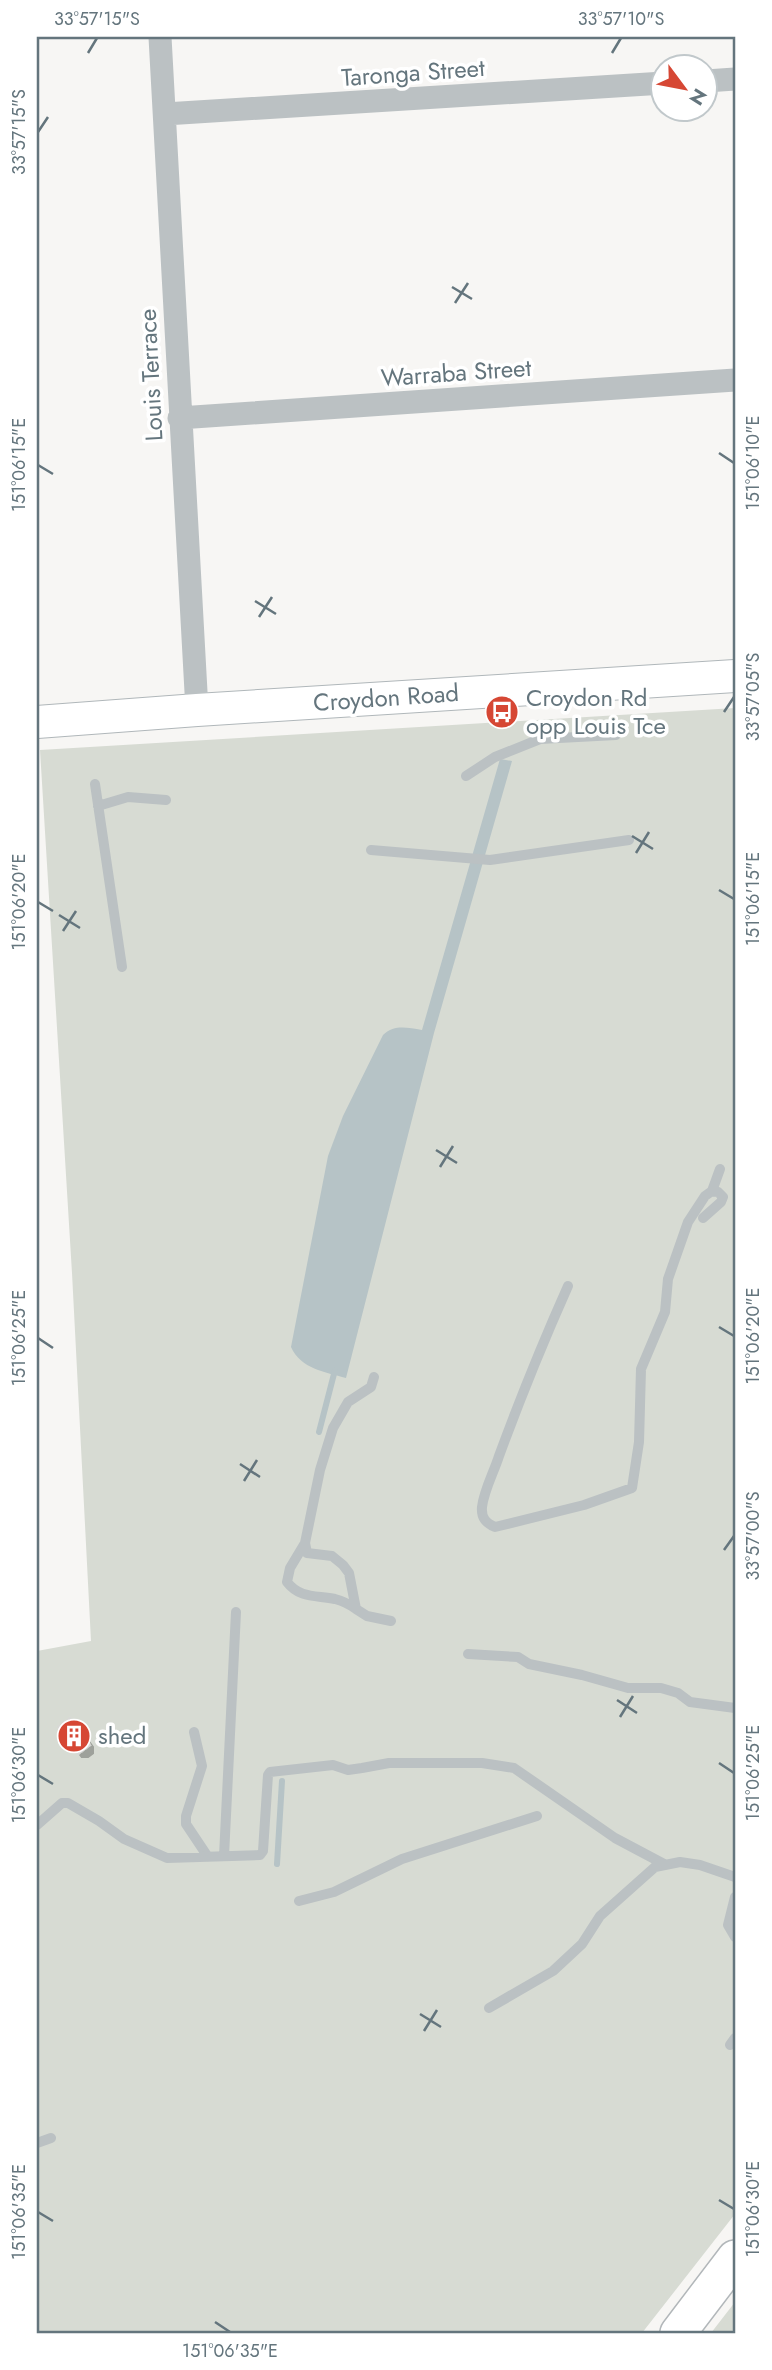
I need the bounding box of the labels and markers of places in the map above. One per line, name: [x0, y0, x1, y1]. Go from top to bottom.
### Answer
place label: Croydon Rd opp Louis Tce: [526, 680, 666, 743]
bus stop icon: Croydon Rd opp Louis Tce: [483, 693, 521, 731]
building icon: shed: [55, 1717, 93, 1755]
place label: shed: [98, 1718, 146, 1753]

